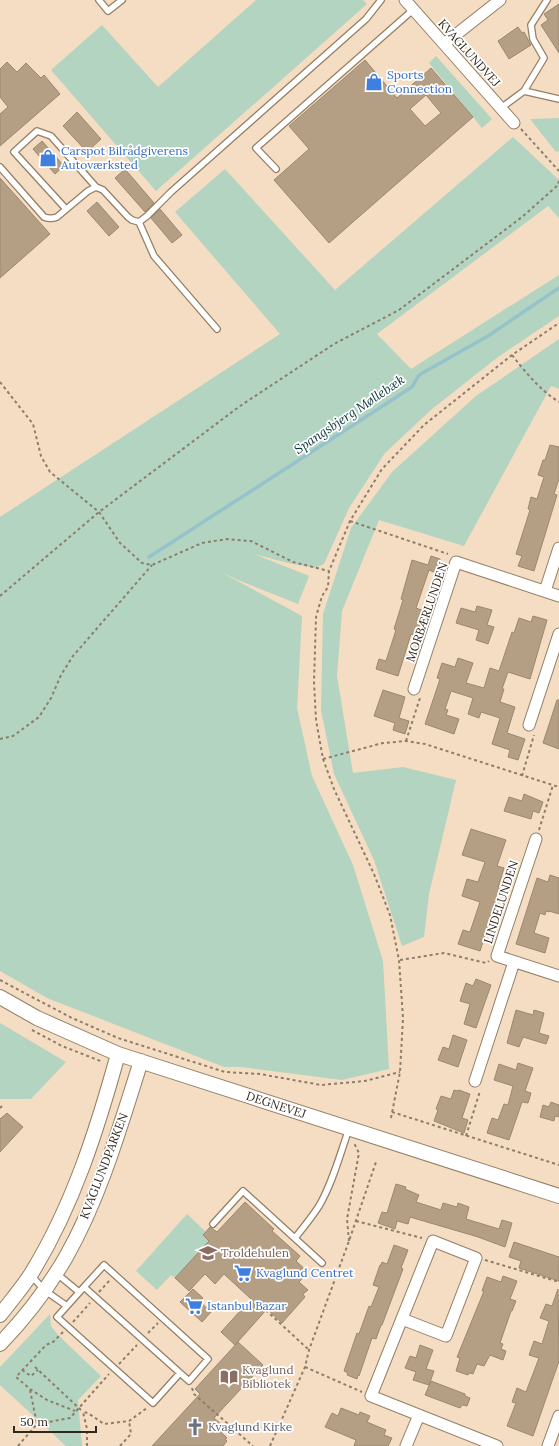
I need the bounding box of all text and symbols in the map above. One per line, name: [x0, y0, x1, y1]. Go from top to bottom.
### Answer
street label: KVAGLUNDVEJ: [435, 16, 504, 90]
place label: Sports Connection: [387, 67, 452, 96]
shop icon: Sports Connection: [364, 72, 384, 92]
place label: Carspot Bilrådgiverens Autoværksted: [60, 143, 189, 172]
shop icon: Carspot Bilrådgiverens Autoværksted: [38, 148, 58, 168]
water label: Spangsbjerg Møllebæk: [291, 371, 408, 458]
street label: MORBÆRLUNDEN: [402, 560, 451, 664]
street label: LINDELUNDEN: [480, 858, 521, 945]
street label: DEGNEVEJ: [244, 1088, 308, 1121]
street label: KVAGLUNDPARKEN: [76, 1111, 131, 1221]
school or university icon: Troldehulen: [198, 1243, 218, 1263]
place label: Troldehulen: [221, 1245, 289, 1260]
supermarket icon: Kvaglund Centret: [233, 1263, 253, 1283]
place label: Kvaglund Centret: [256, 1265, 354, 1280]
supermarket icon: Istanbul Bazar: [184, 1296, 204, 1316]
place label: Istanbul Bazar: [207, 1298, 287, 1313]
place label: Kvaglund Bibliotek: [242, 1362, 294, 1391]
library icon: Kvaglund Bibliotek: [219, 1367, 239, 1387]
scale bar: [14, 1408, 96, 1434]
text: 50 m: [20, 1414, 48, 1429]
church icon: Kvaglund Kirke: [185, 1417, 205, 1437]
place label: Kvaglund Kirke: [208, 1419, 293, 1434]

